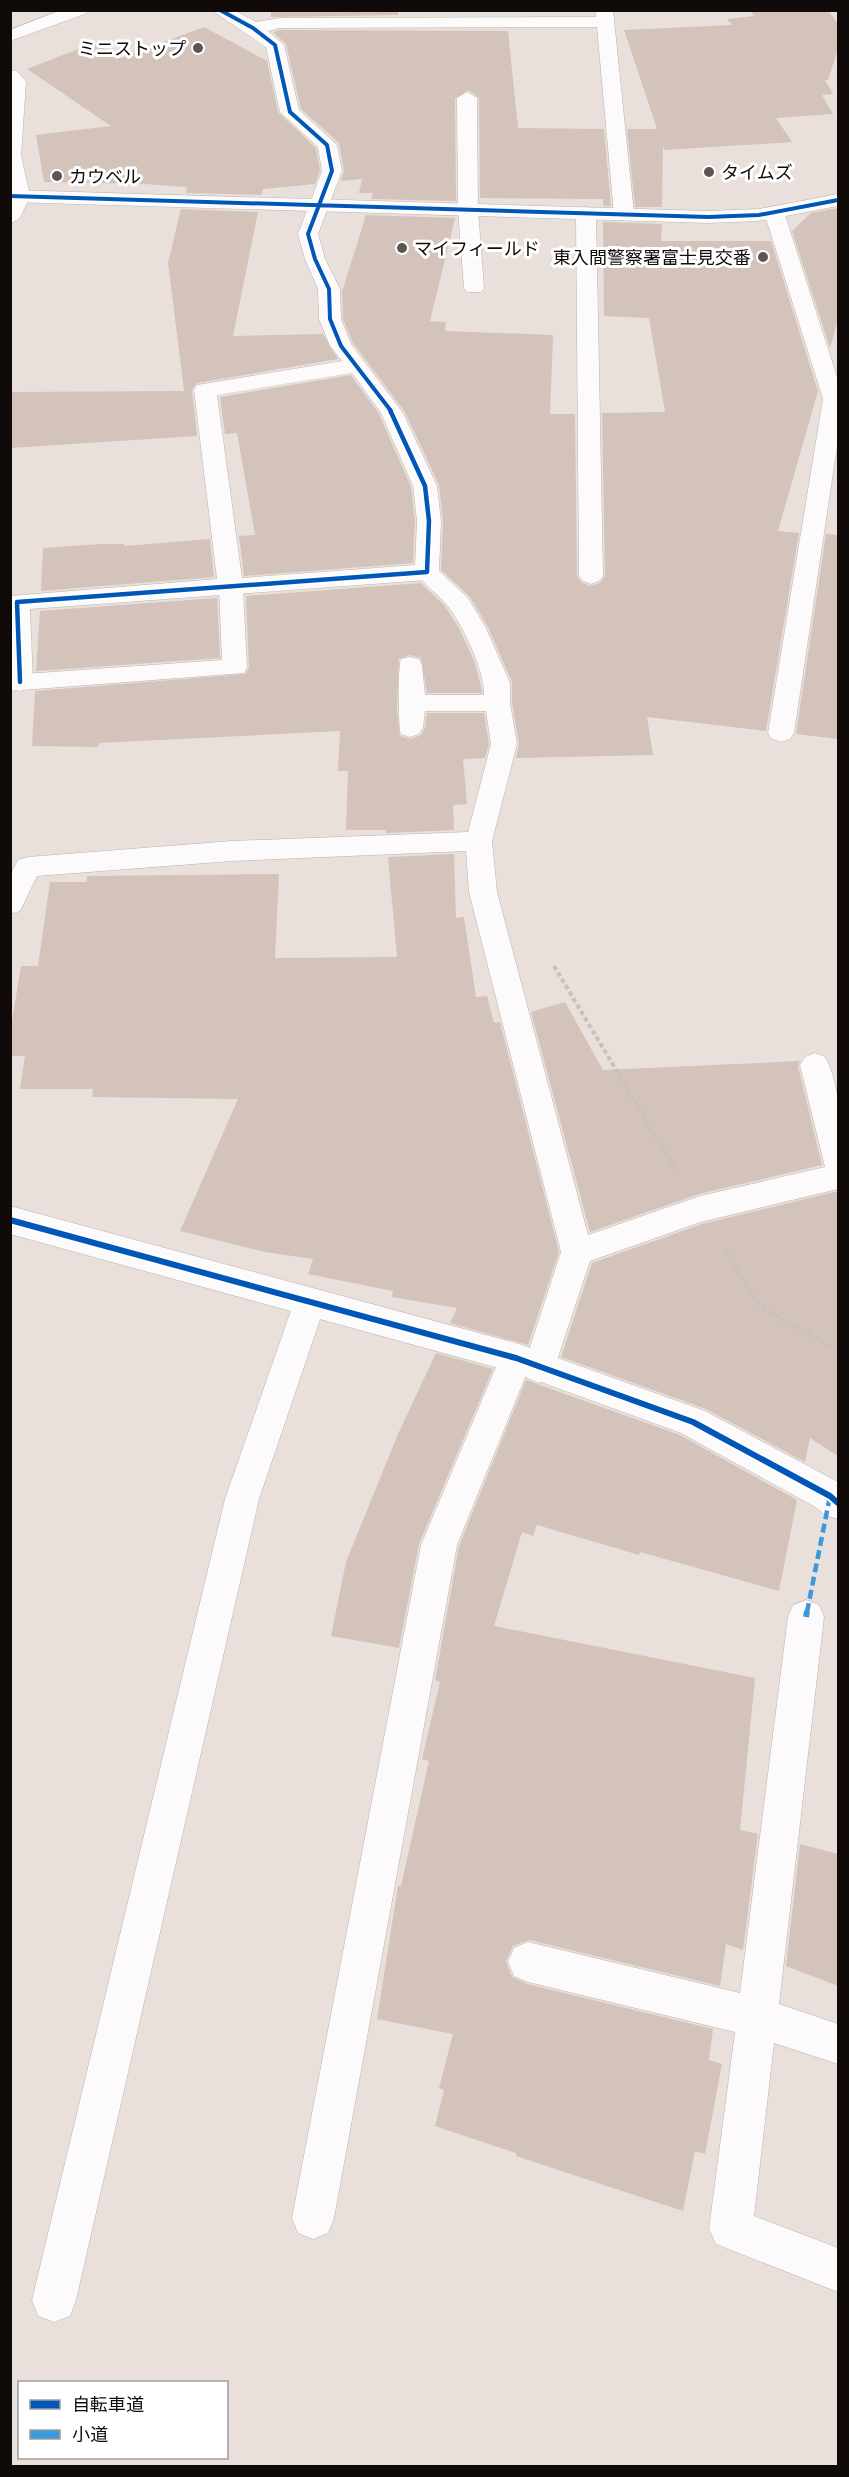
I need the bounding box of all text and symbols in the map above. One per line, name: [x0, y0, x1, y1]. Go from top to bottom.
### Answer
place label: ミニストップ: [78, 36, 186, 61]
marker: ミニストップ: [191, 41, 205, 55]
place label: タイムズ: [721, 160, 793, 185]
place label: カウベル: [69, 164, 141, 189]
marker: タイムズ: [702, 165, 716, 179]
marker: カウベル: [50, 169, 64, 183]
place label: マイフィールド: [414, 236, 540, 261]
marker: マイフィールド: [395, 241, 409, 255]
place label: 東入間警察署富士見交番: [553, 245, 751, 270]
marker: 東入間警察署富士見交番: [756, 250, 770, 264]
legend: [18, 2381, 228, 2459]
text: 自転車道: [72, 2392, 144, 2417]
text: 小道: [72, 2422, 108, 2447]

